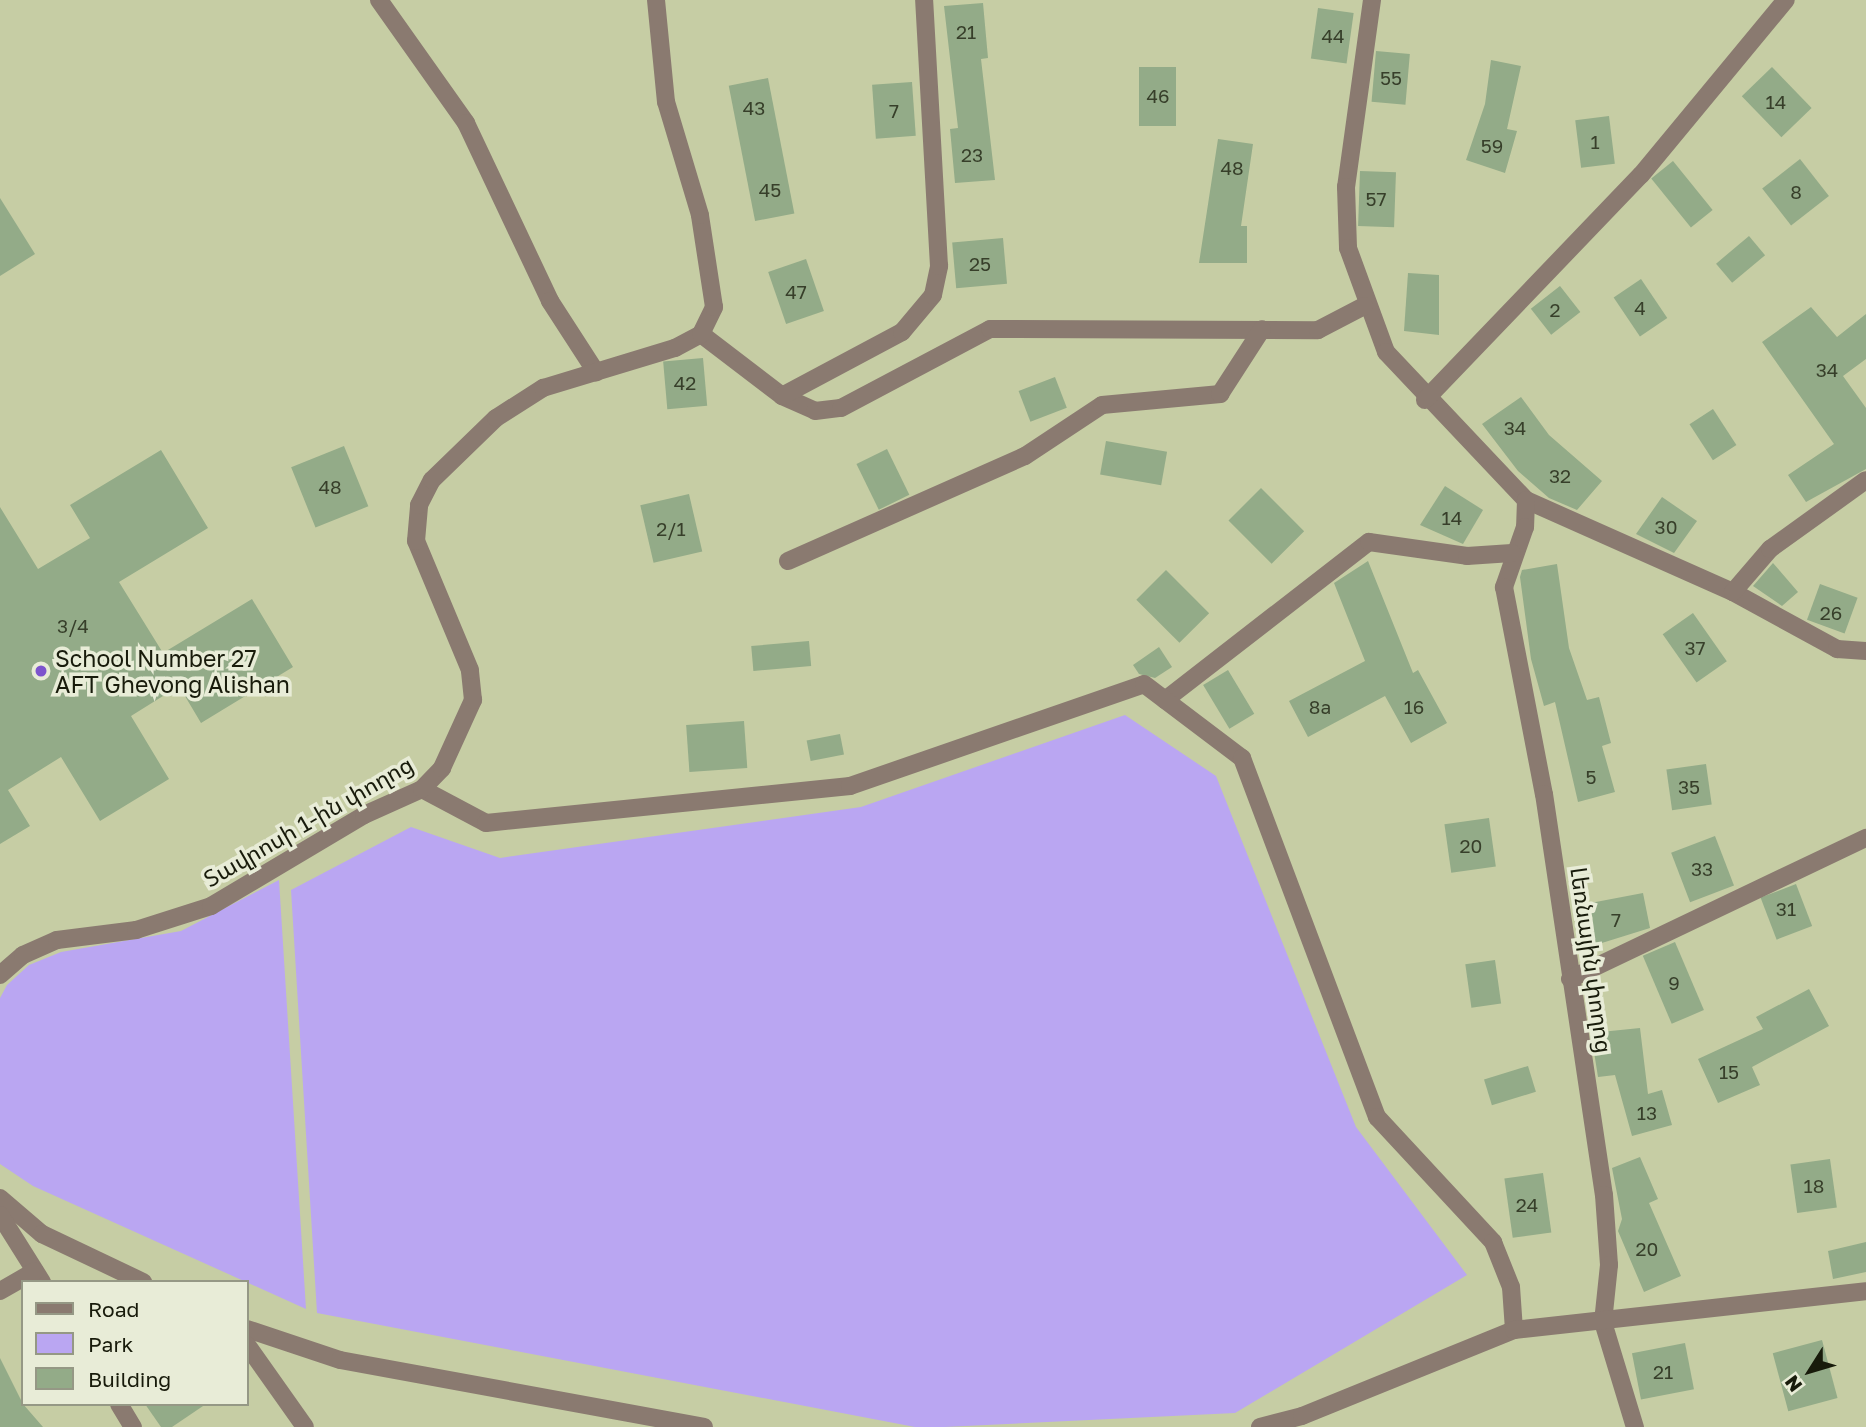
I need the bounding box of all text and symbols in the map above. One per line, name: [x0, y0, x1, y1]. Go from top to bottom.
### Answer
house number: 21: [956, 21, 976, 43]
house number: 44: [1321, 25, 1345, 47]
house number: 55: [1380, 67, 1402, 89]
house number: 46: [1146, 85, 1170, 107]
house number: 14: [1766, 91, 1786, 113]
house number: 43: [743, 97, 765, 119]
house number: 7: [889, 100, 899, 122]
house number: 1: [1590, 131, 1600, 153]
house number: 59: [1481, 135, 1503, 157]
house number: 23: [961, 144, 983, 166]
house number: 48: [1220, 157, 1244, 179]
house number: 45: [759, 179, 781, 201]
house number: 8: [1790, 181, 1802, 203]
house number: 57: [1365, 188, 1387, 210]
house number: 25: [969, 253, 991, 275]
house number: 47: [785, 281, 807, 303]
house number: 4: [1634, 297, 1646, 319]
house number: 2: [1549, 299, 1561, 321]
house number: 34: [1816, 359, 1838, 381]
house number: 42: [674, 372, 696, 394]
house number: 34: [1504, 417, 1526, 439]
house number: 32: [1549, 465, 1571, 487]
house number: 48: [318, 476, 342, 498]
house number: 14: [1442, 507, 1462, 529]
house number: 30: [1655, 516, 1677, 538]
house number: 2/1: [656, 518, 686, 540]
house number: 26: [1820, 602, 1842, 624]
house number: 3/4: [57, 615, 89, 637]
house number: 37: [1684, 637, 1706, 659]
place label: School Number 27 AFT Ghevong Alishan: [55, 644, 290, 698]
marker: School Number 27 AFT Ghevong Alishan: [33, 663, 49, 679]
house number: 8a: [1309, 696, 1331, 718]
house number: 16: [1404, 696, 1424, 718]
street label: Տավրոսի 1-ին փողոց: [198, 750, 418, 892]
house number: 5: [1585, 766, 1597, 788]
house number: 35: [1678, 776, 1700, 798]
house number: 20: [1460, 835, 1482, 857]
house number: 33: [1691, 858, 1713, 880]
street label: Լեռնային փողոց: [1565, 865, 1619, 1055]
house number: 31: [1776, 898, 1796, 920]
house number: 7: [1611, 909, 1621, 931]
house number: 9: [1668, 972, 1680, 994]
house number: 15: [1719, 1061, 1739, 1083]
house number: 13: [1637, 1102, 1657, 1124]
house number: 18: [1804, 1175, 1824, 1197]
house number: 24: [1516, 1194, 1538, 1216]
house number: 20: [1636, 1238, 1658, 1260]
legend: [21, 1280, 248, 1406]
text: Road: [88, 1296, 139, 1322]
text: Park: [88, 1331, 133, 1357]
north arrow: [1775, 1336, 1845, 1406]
house number: 21: [1653, 1361, 1673, 1383]
text: Building: [88, 1366, 171, 1392]
text: N: [1779, 1371, 1806, 1397]

